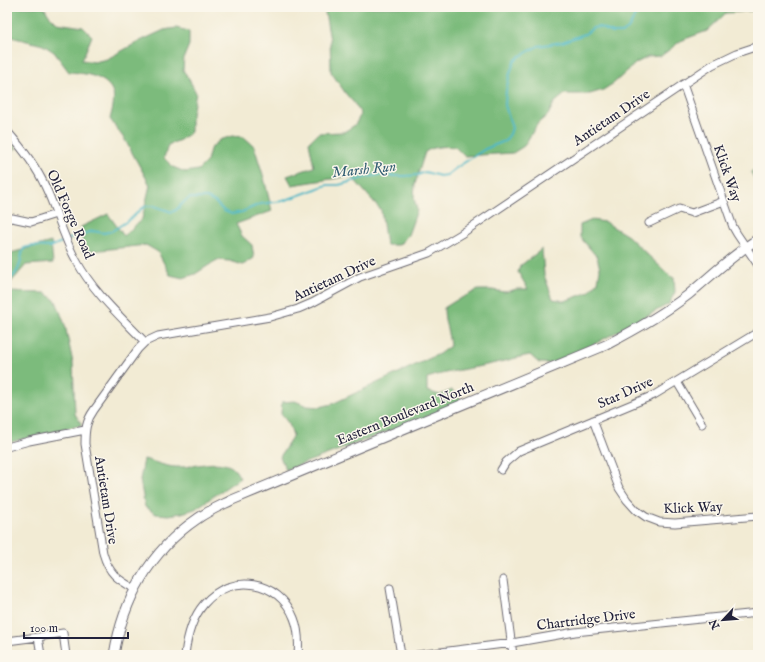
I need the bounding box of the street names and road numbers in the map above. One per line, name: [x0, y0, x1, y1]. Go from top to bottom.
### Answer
street label: Antietam Drive: [569, 85, 654, 151]
street label: Klick Way: [709, 142, 745, 204]
street label: Old Forge Road: [42, 167, 98, 262]
street label: Antietam Drive: [289, 252, 379, 306]
street label: Star Drive: [595, 372, 656, 413]
street label: Eastern Boulevard North: [334, 378, 477, 450]
street label: Antietam Drive: [90, 454, 122, 546]
street label: Klick Way: [663, 498, 723, 518]
street label: Chartridge Drive: [536, 605, 637, 635]

